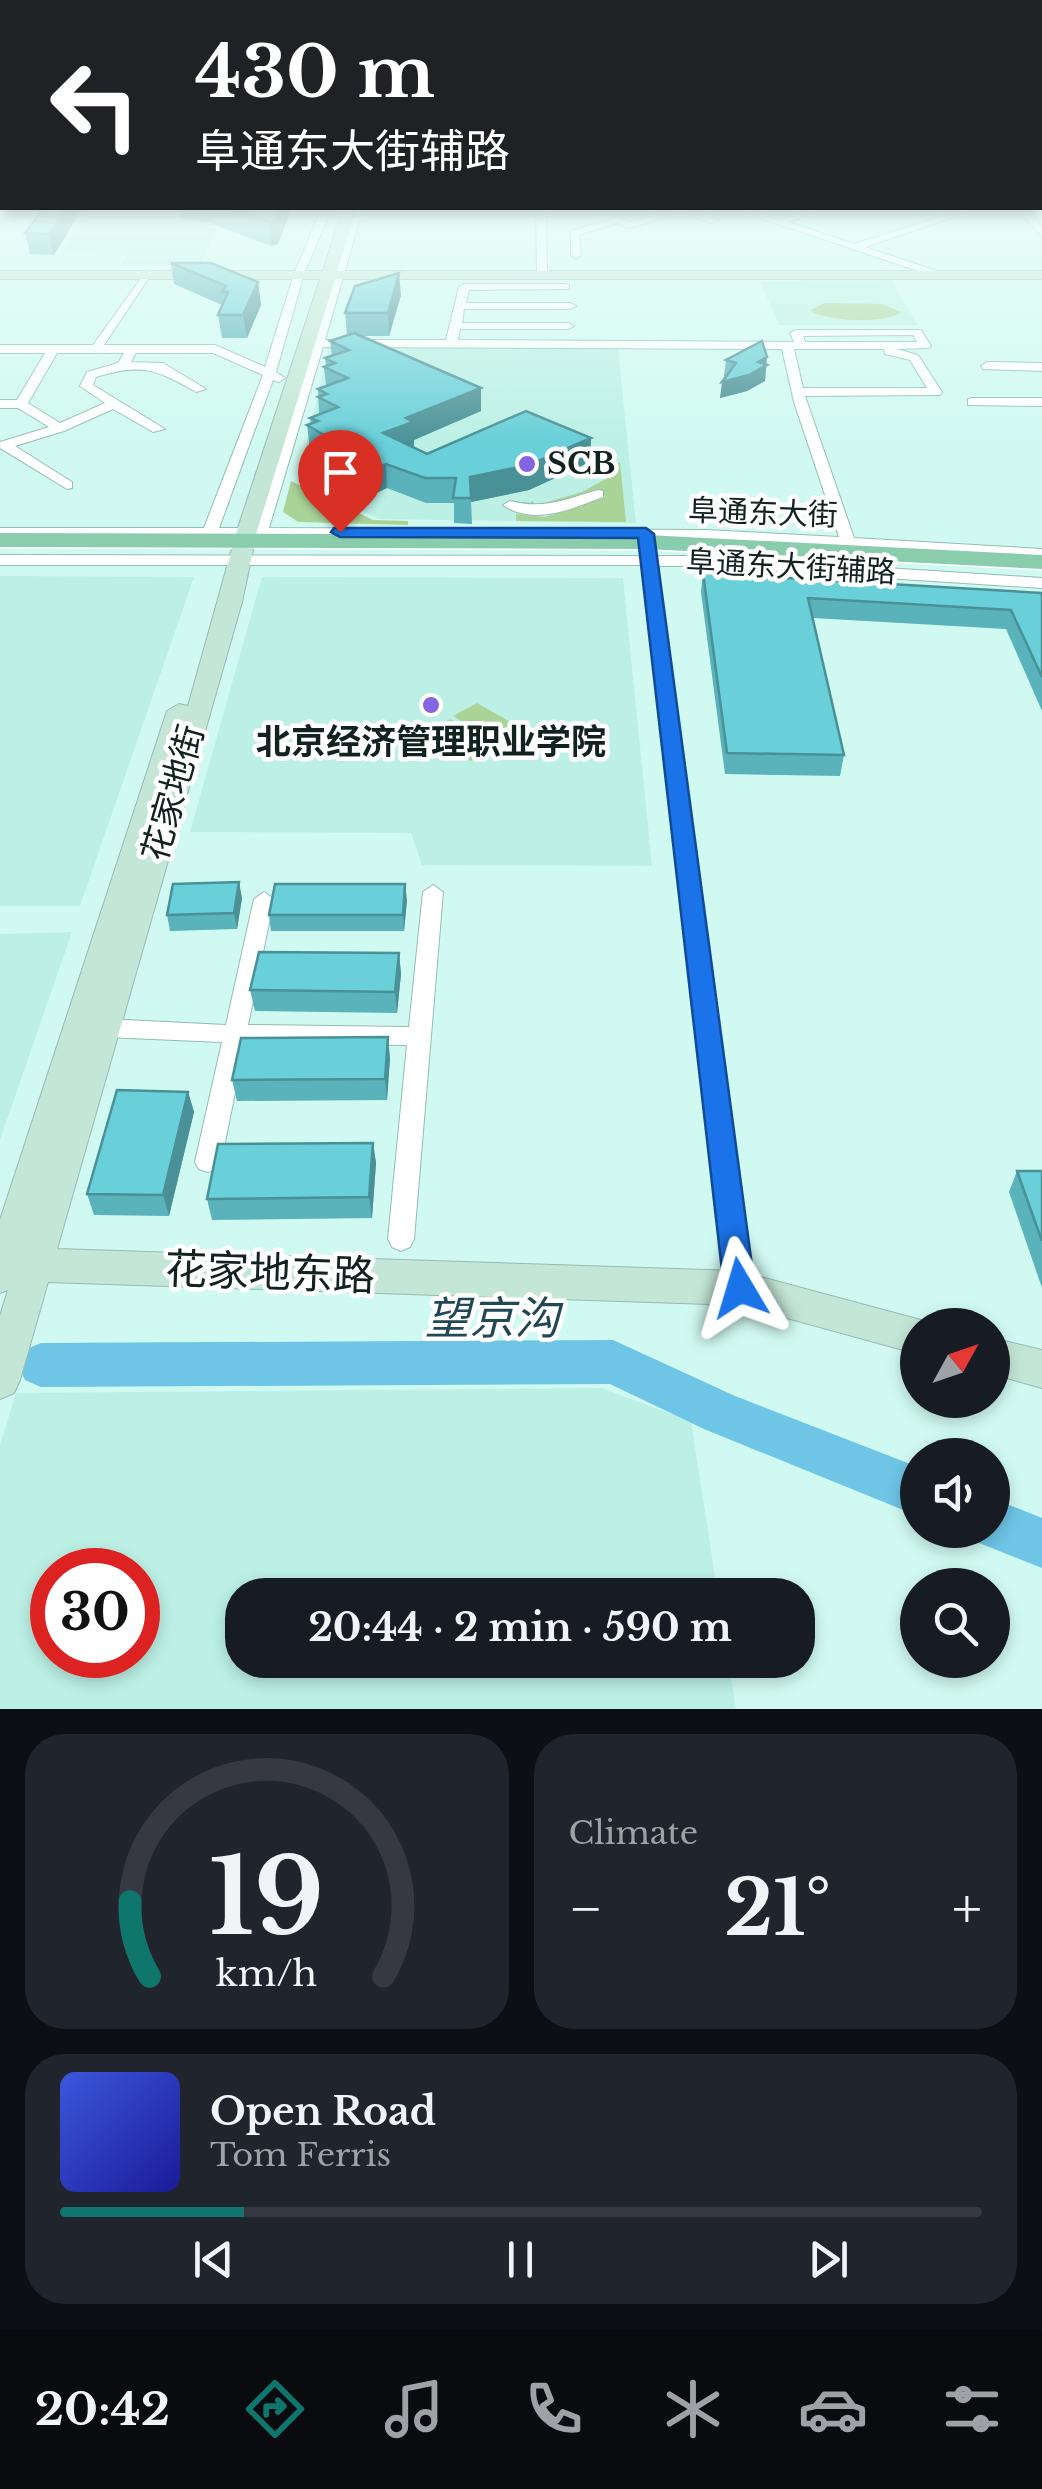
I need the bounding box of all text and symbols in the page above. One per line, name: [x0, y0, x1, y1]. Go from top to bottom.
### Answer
text: 430 m: [195, 29, 435, 116]
icon: left: [30, 40, 160, 170]
text: 阜通东大街辅路: [195, 123, 510, 179]
pin: [298, 430, 383, 533]
icon: arrive: [313, 445, 368, 500]
place label: SCB: [547, 445, 616, 482]
marker: SCB: [516, 453, 538, 475]
street label: 阜通东大街: [687, 491, 839, 534]
street label: 阜通东大街辅路: [685, 543, 897, 590]
marker: 北京经济管理职业学院: [420, 694, 442, 716]
street label: 花家地街: [133, 720, 212, 866]
place label: 北京经济管理职业学院: [256, 720, 606, 763]
position arrow: [688, 1236, 792, 1340]
street label: 花家地东路: [164, 1242, 376, 1302]
water label: 望京沟: [424, 1290, 564, 1346]
north arrow: [900, 1308, 1010, 1418]
map controls: [900, 1308, 1010, 1678]
button: sound: [900, 1438, 1010, 1548]
speed limit sign: 30: [30, 1548, 160, 1678]
button: search: [900, 1568, 1010, 1678]
text: 20:44 · 2 min · 590 m: [308, 1604, 732, 1651]
text: Climate: [569, 1813, 698, 1853]
text: 19: [209, 1833, 324, 1962]
text: 21°: [724, 1862, 831, 1955]
text: −: [569, 1875, 603, 1943]
text: +: [952, 1875, 982, 1943]
text: km/h: [216, 1951, 317, 1996]
text: Open Road: [210, 2088, 436, 2135]
text: Tom Ferris: [210, 2135, 391, 2175]
icon: previous: [186, 2232, 241, 2287]
icon: pause: [493, 2232, 548, 2287]
icon: next: [801, 2232, 856, 2287]
icon: directions: [240, 2374, 310, 2444]
icon: music: [379, 2374, 449, 2444]
icon: phone: [519, 2374, 589, 2444]
icon: climate: [658, 2374, 728, 2444]
icon: car: [798, 2374, 868, 2444]
icon: filters: [937, 2374, 1007, 2444]
text: 20:42: [35, 2381, 170, 2437]

